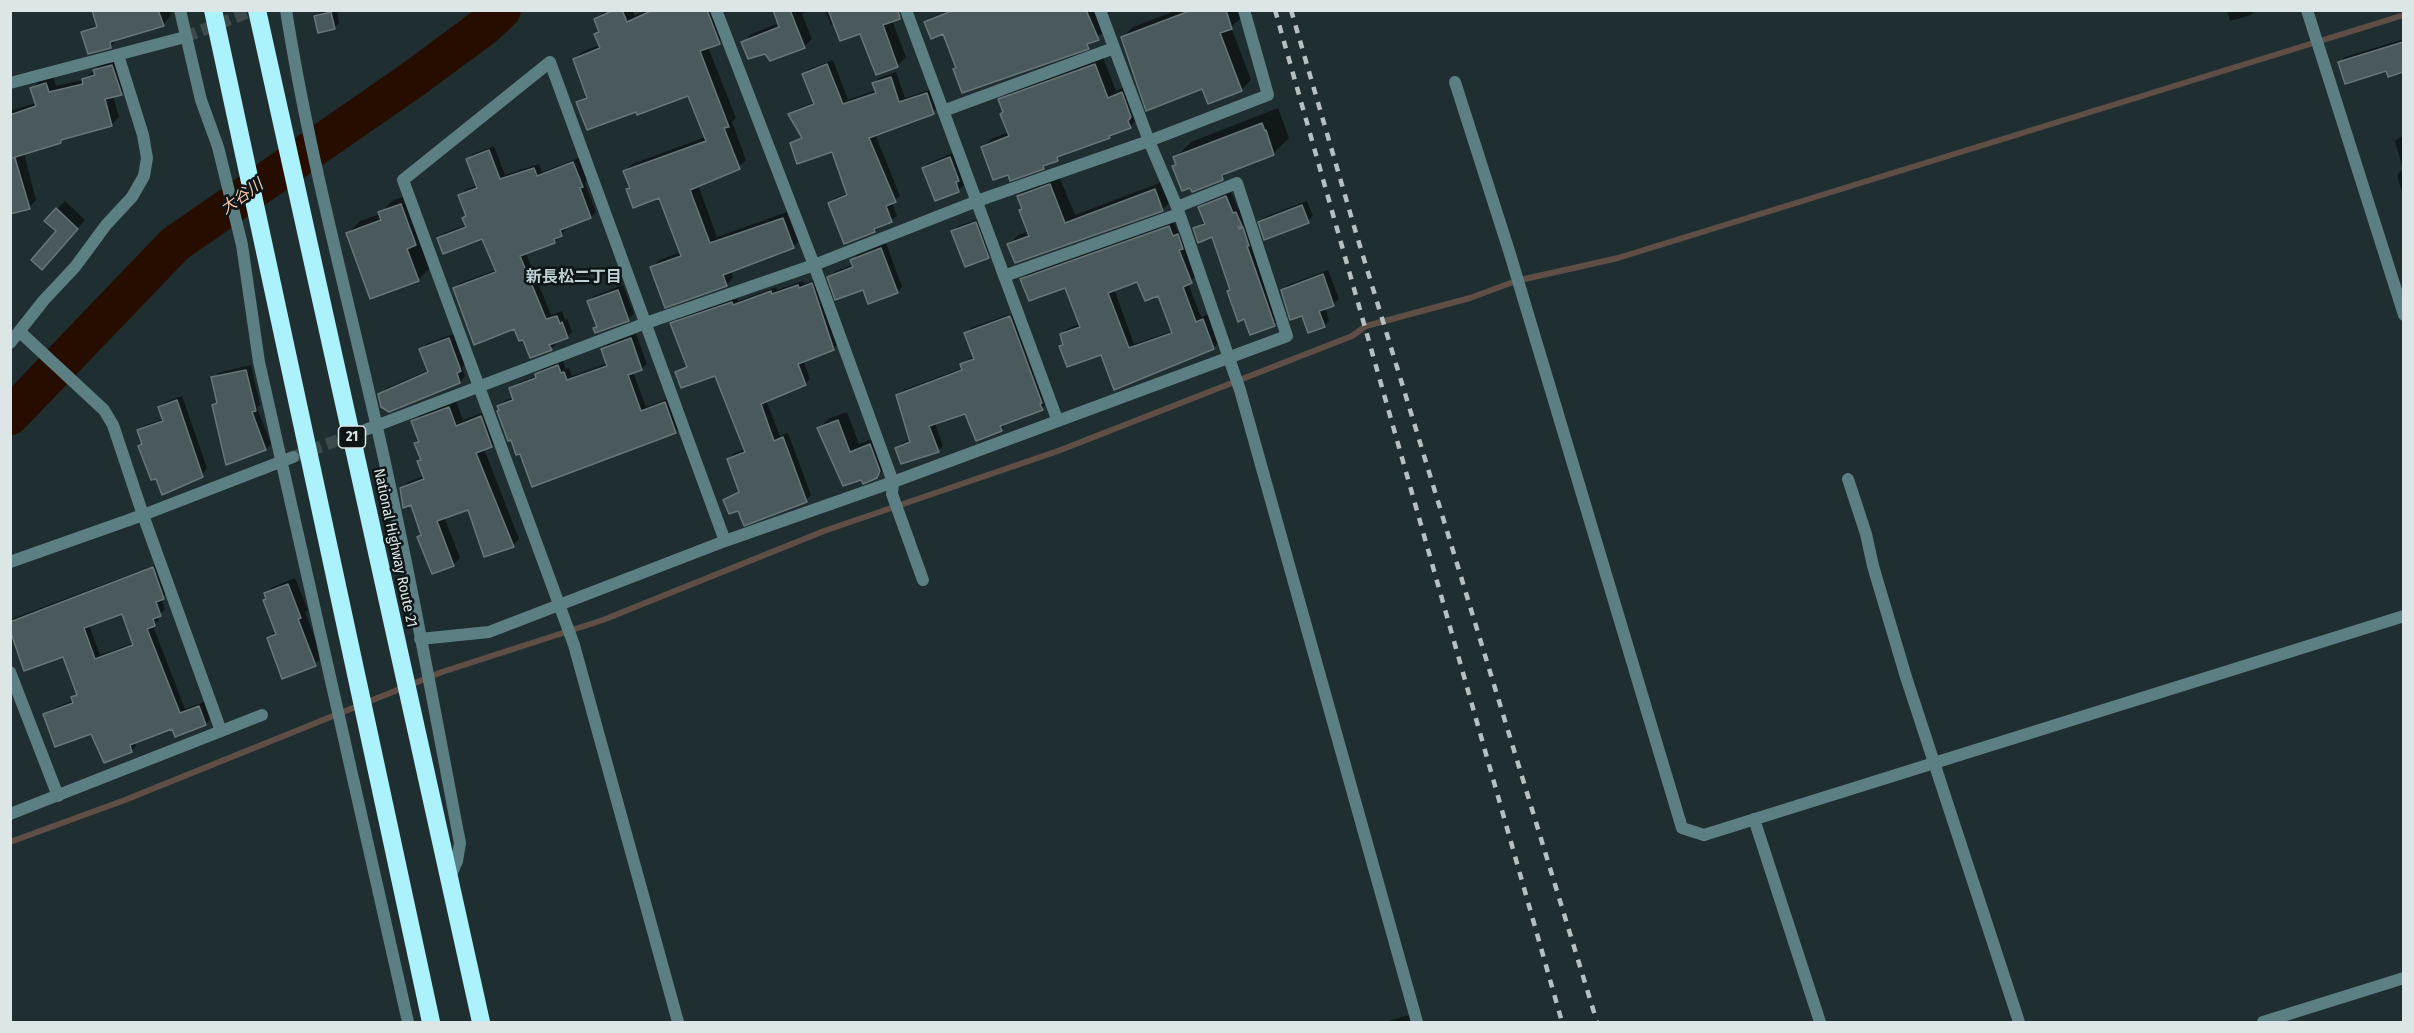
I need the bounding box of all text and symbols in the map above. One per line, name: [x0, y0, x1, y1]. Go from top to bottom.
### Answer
water label: 大谷川: [217, 175, 267, 219]
district label: 新長松二丁目: [526, 268, 622, 288]
road number: 21: [338, 426, 366, 448]
street label: National Highway Route 21: [369, 467, 421, 629]

